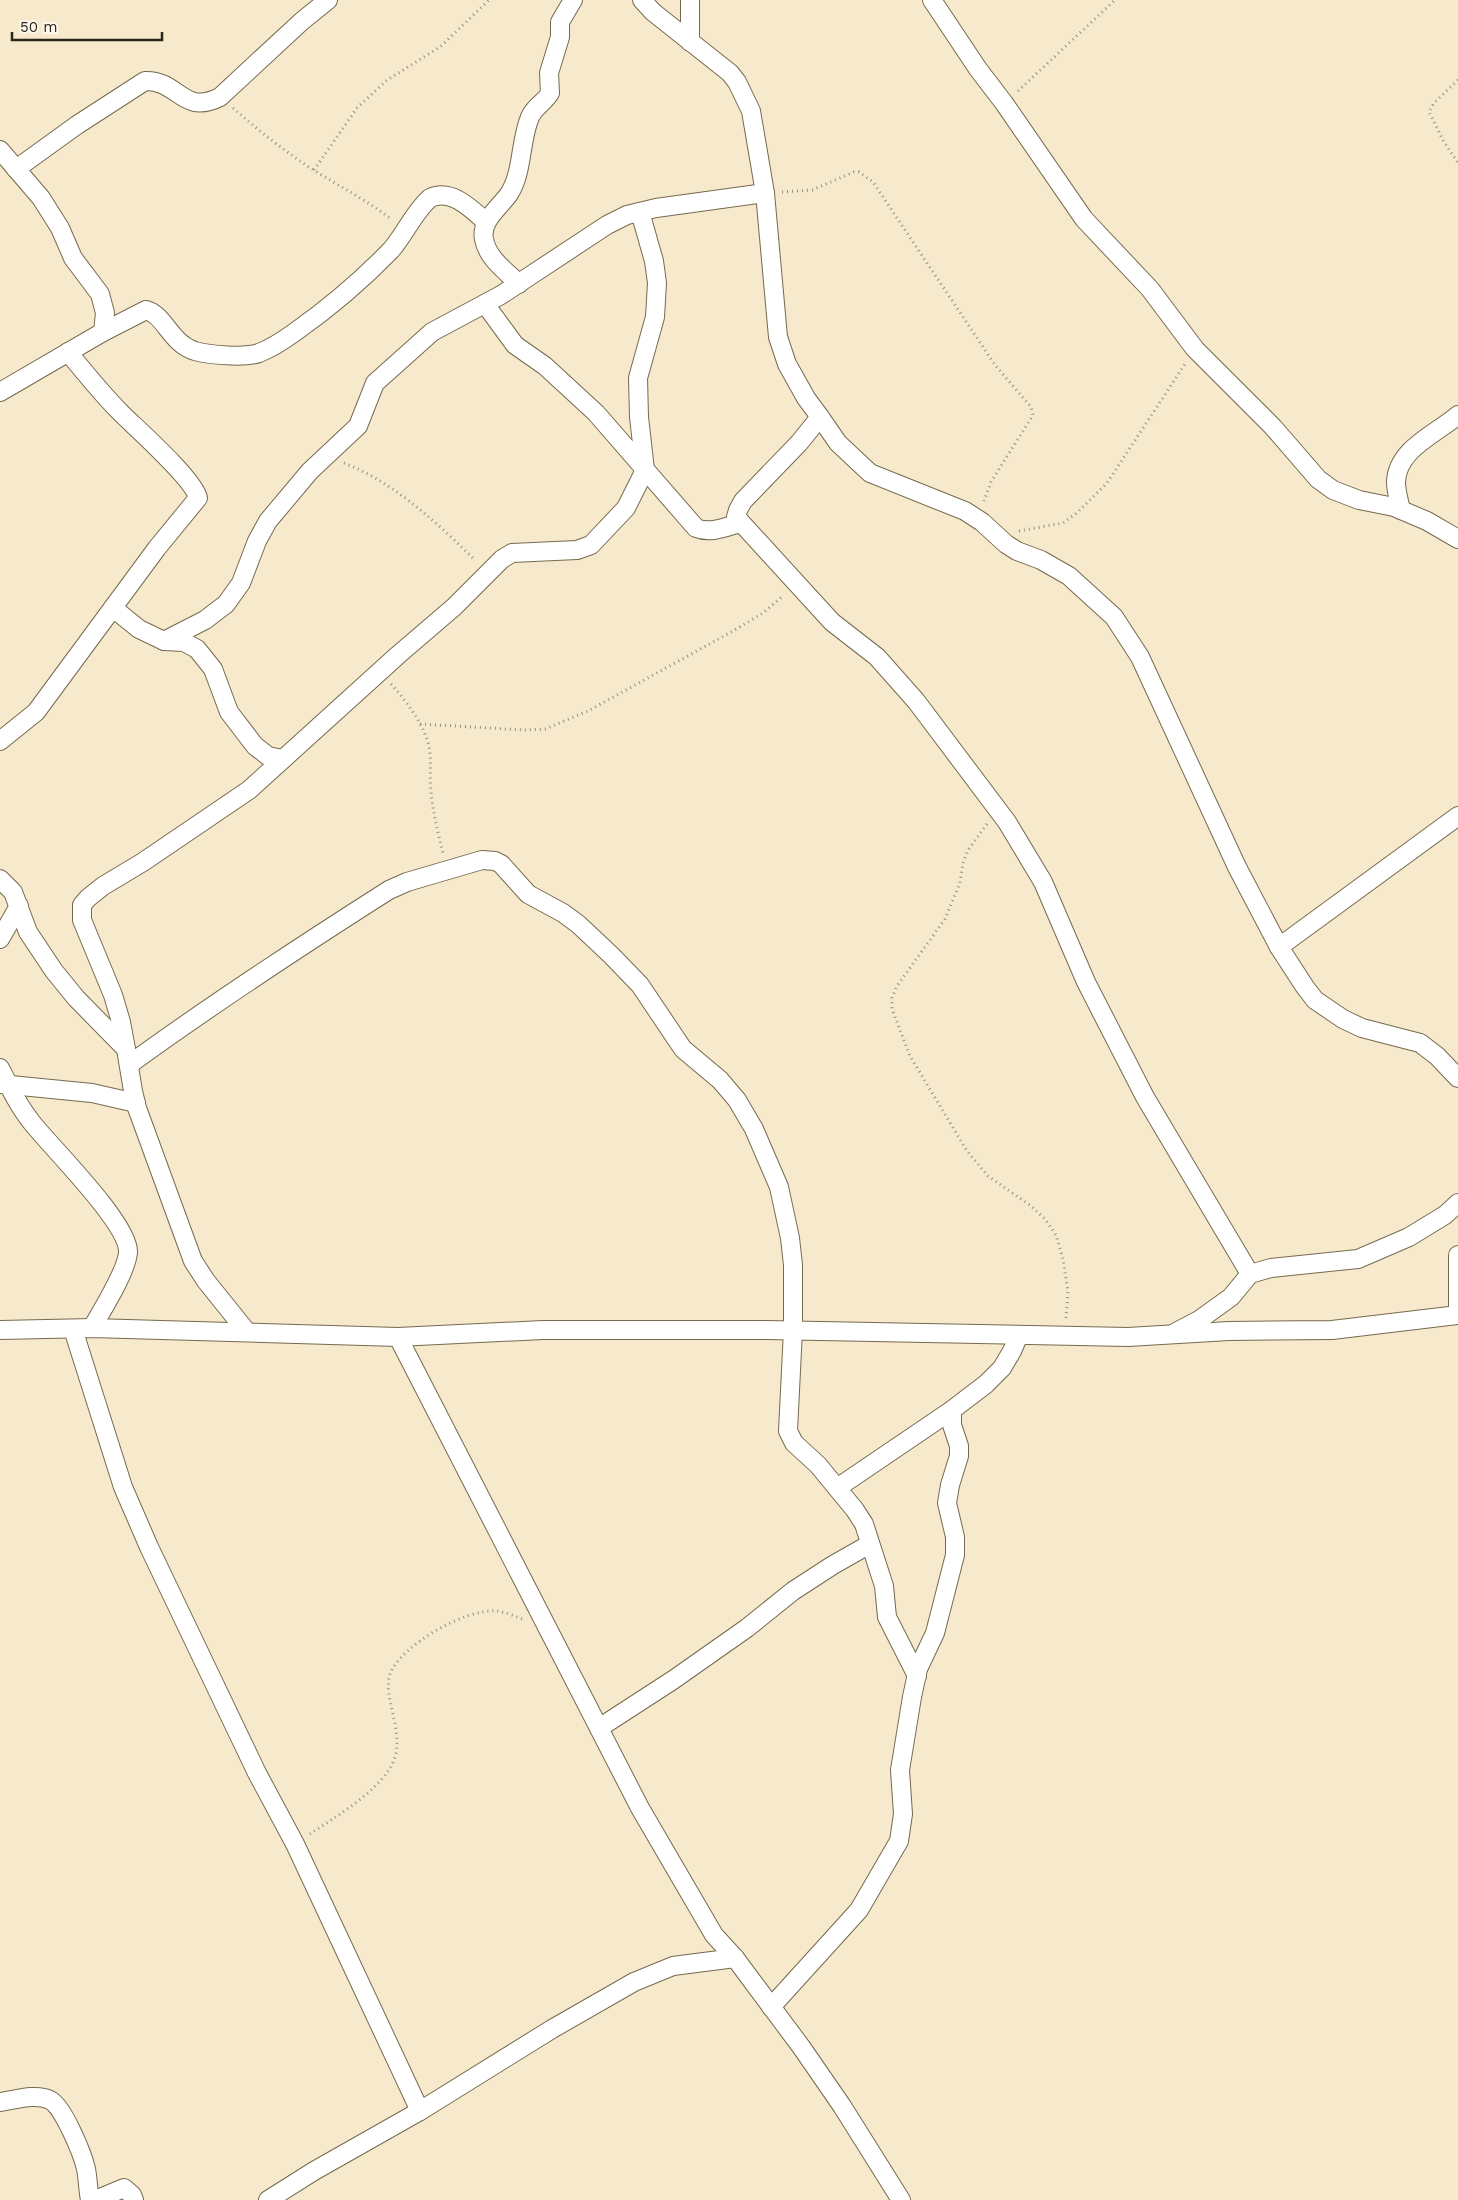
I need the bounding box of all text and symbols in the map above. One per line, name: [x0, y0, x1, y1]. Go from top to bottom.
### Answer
scale bar: [12, 10, 162, 42]
text: 50 m: [20, 18, 57, 36]

